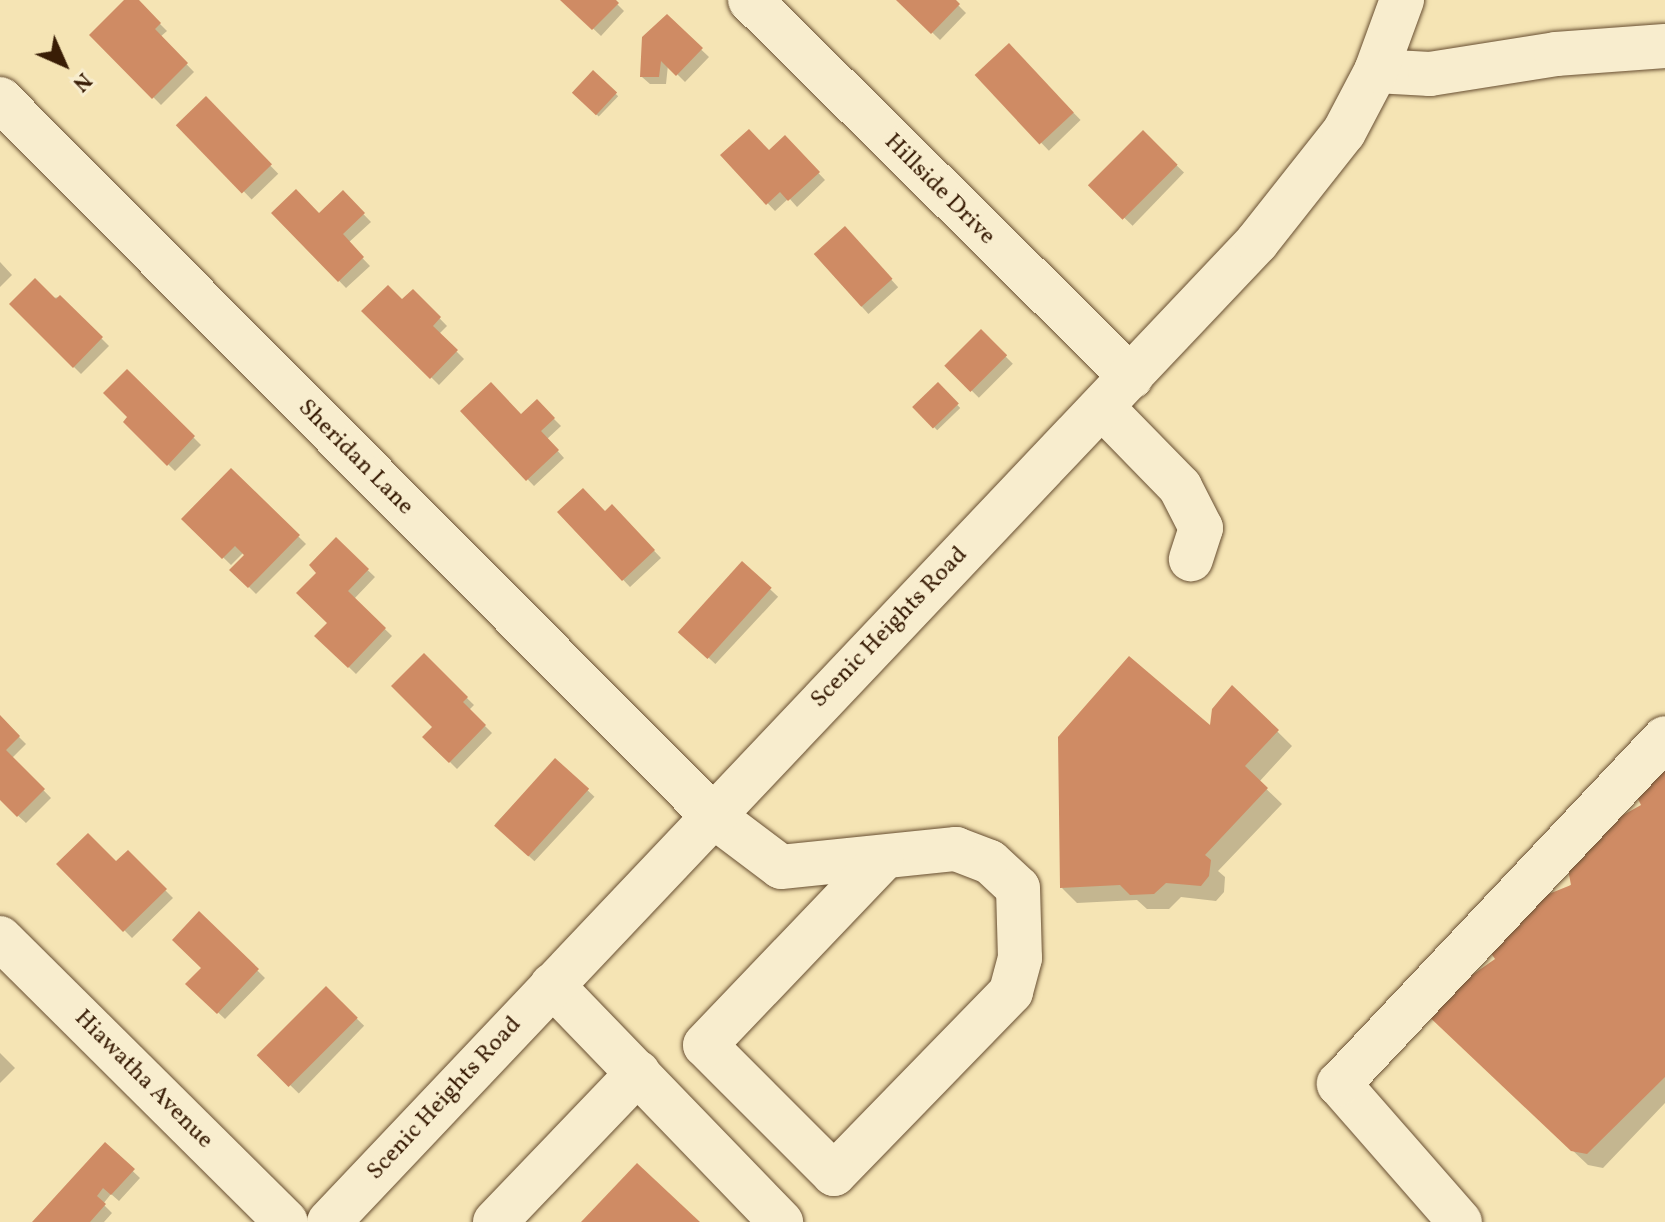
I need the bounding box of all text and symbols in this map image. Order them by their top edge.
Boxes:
north arrow [24,24,104,104]
text: N [65,65,98,98]
street label: Hillside Drive [877,128,1001,252]
street label: Sheridan Lane [291,394,419,522]
street label: Scenic Heights Road [806,541,974,715]
street label: Hiawatha Avenue [68,1005,218,1155]
street label: Scenic Heights Road [362,1011,528,1187]

